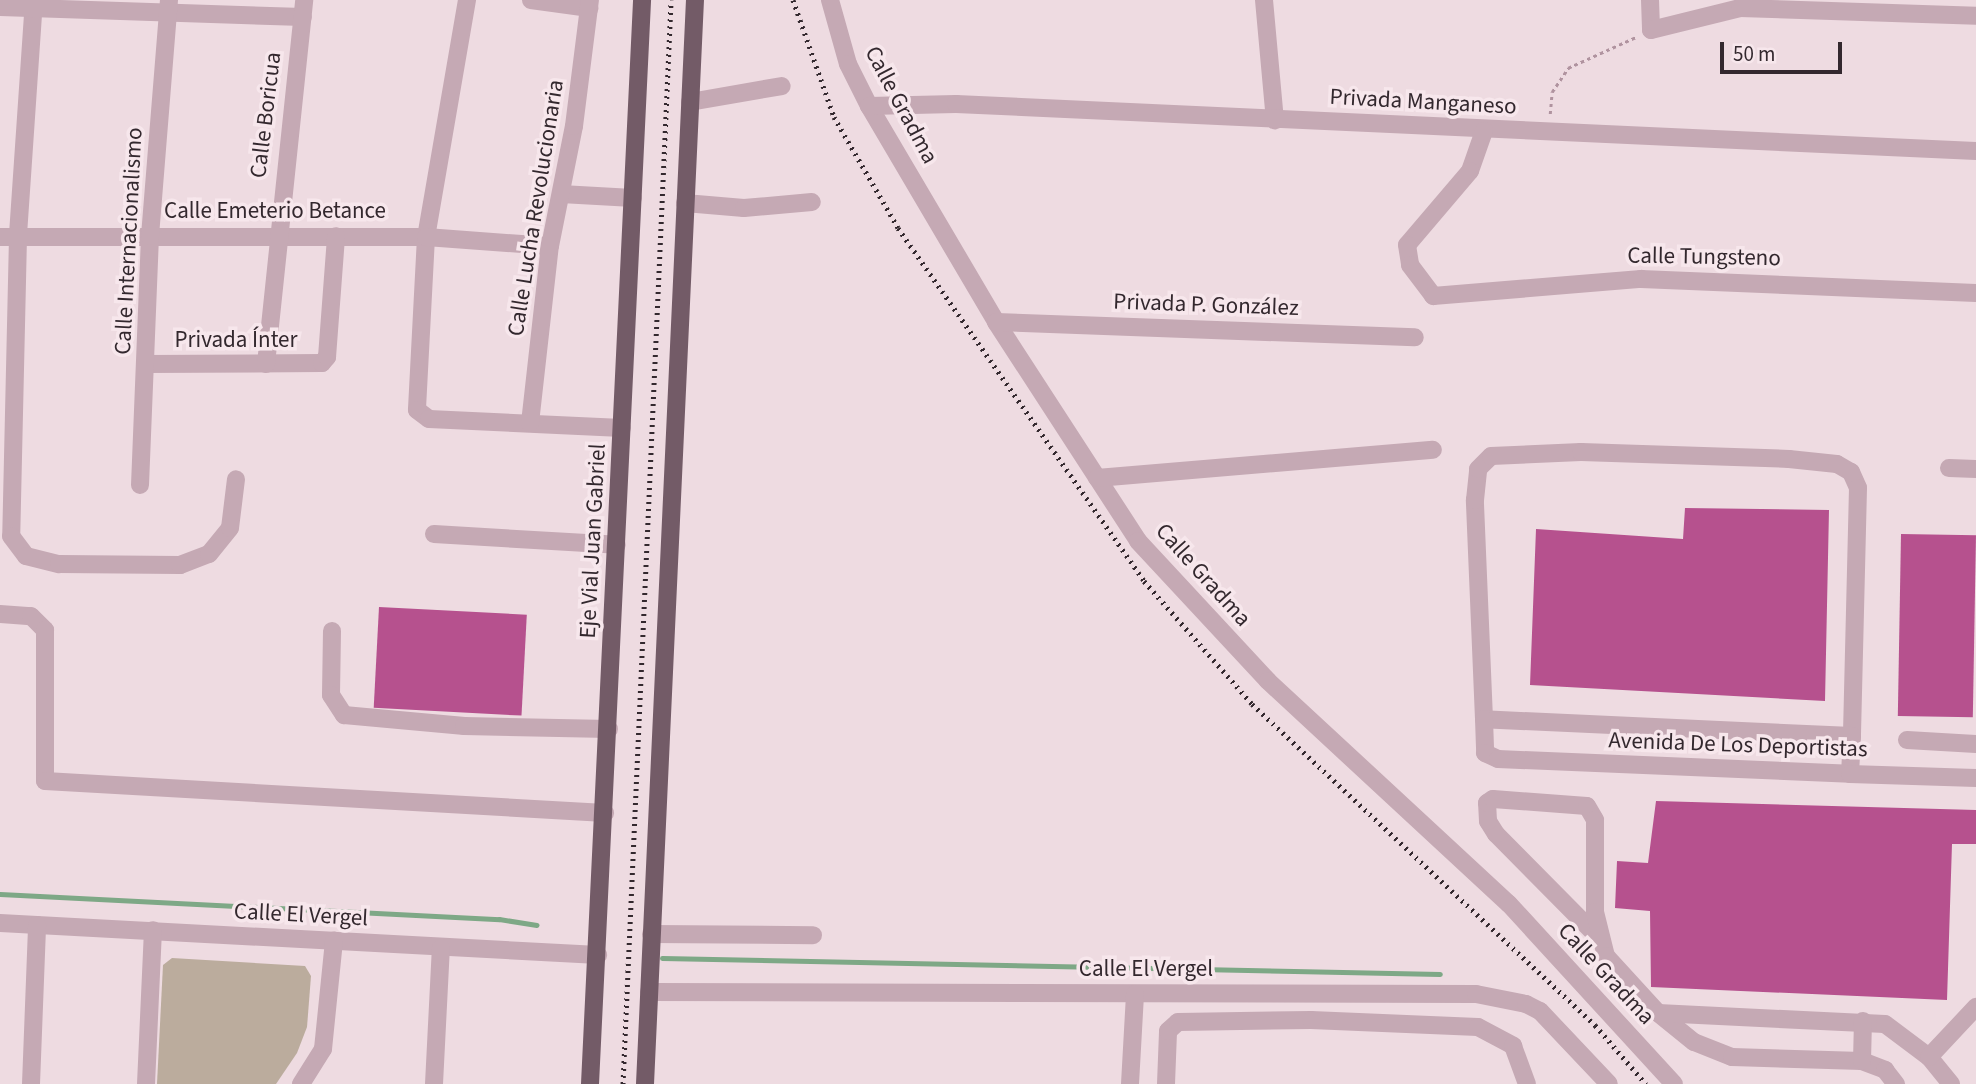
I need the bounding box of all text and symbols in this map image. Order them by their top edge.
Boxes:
scale bar [1724,28,1846,72]
text: 50 m [1733,39,1775,69]
street label: Calle Gradma [859,42,943,168]
street label: Calle Boricua [245,50,287,180]
street label: Calle Lucha Revolucionaria [502,78,570,338]
street label: Privada Manganeso [1329,83,1517,121]
street label: Calle Internacionalismo [109,127,149,355]
street label: Calle Emeterio Betance [164,197,386,225]
street label: Calle Tungsteno [1627,242,1781,272]
street label: Privada P. González [1113,288,1299,322]
street label: Privada Ínter [175,326,297,354]
street label: Eje Vial Juan Gabriel [574,443,612,639]
street label: Calle Gradma [1150,518,1256,632]
street label: Avenida De Los Deportistas [1608,727,1868,763]
street label: Calle El Vergel [233,898,369,932]
street label: Calle Gradma [1552,917,1660,1031]
street label: Calle El Vergel [1079,955,1213,983]

